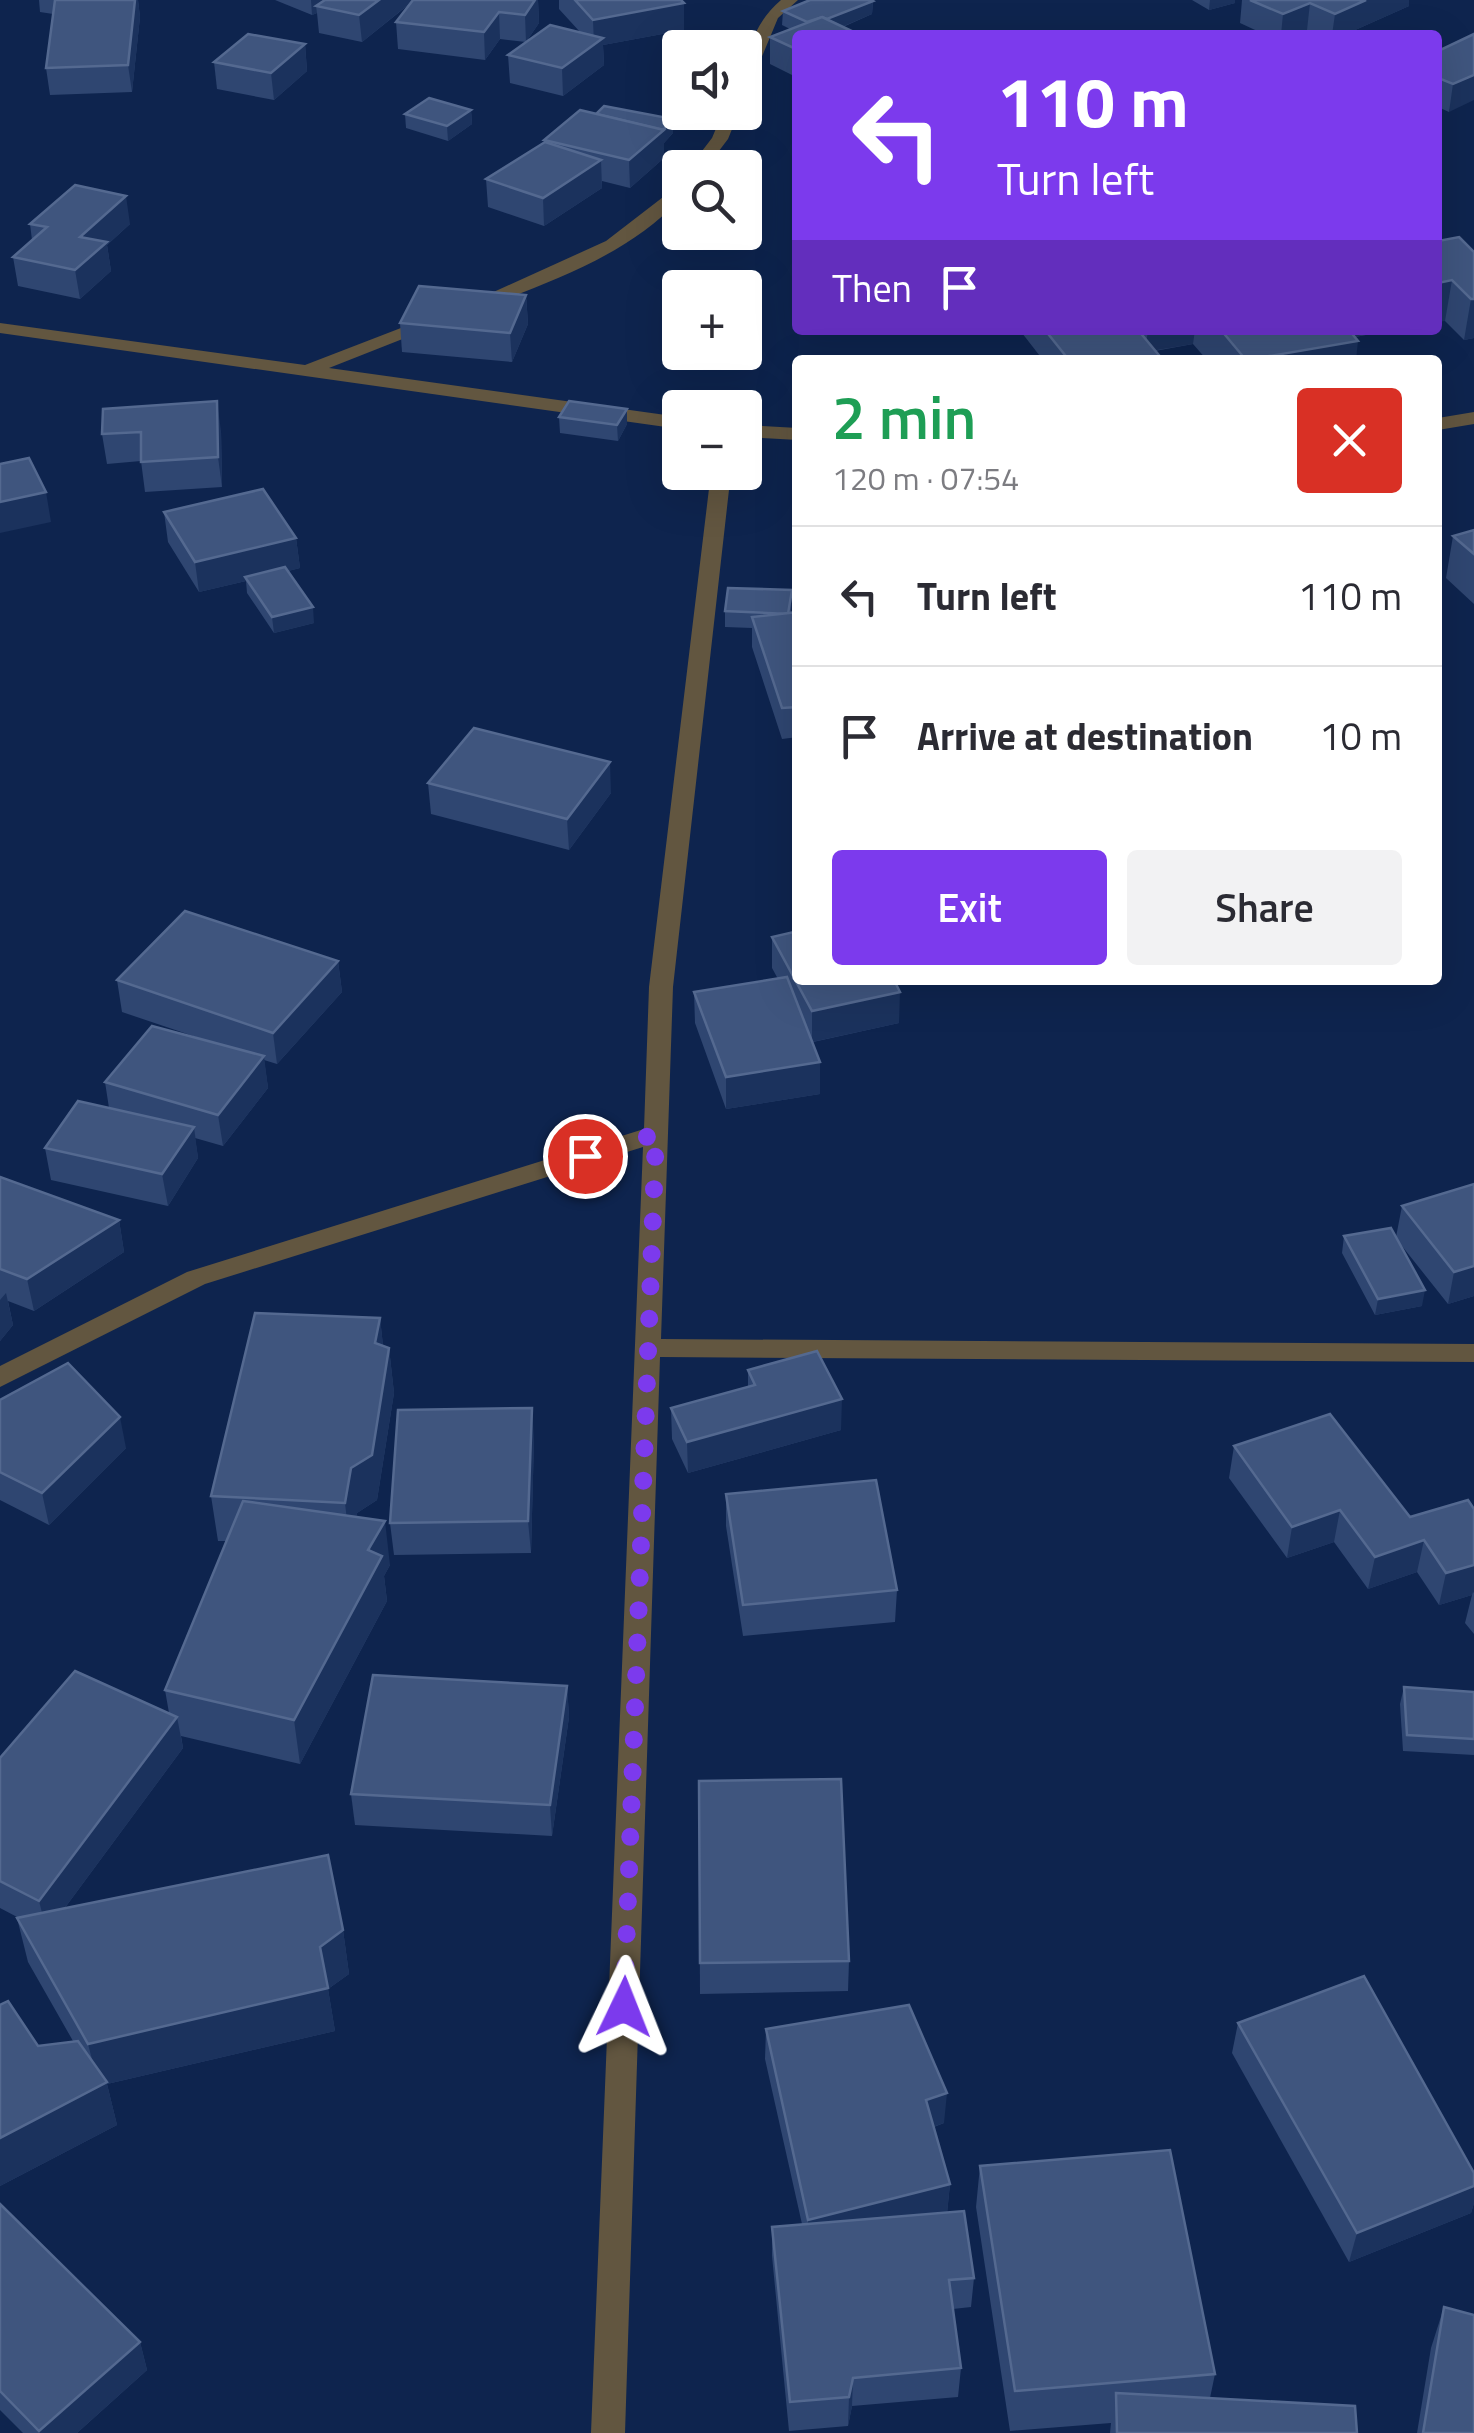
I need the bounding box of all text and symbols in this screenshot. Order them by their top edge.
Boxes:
map controls [662,30,762,490]
button: sound [662,30,762,130]
text: 110 m [997,48,1189,154]
icon: left [832,70,962,200]
text: Turn left [997,144,1154,212]
button: search [662,150,762,250]
text: Then [832,259,912,317]
icon: arrive [932,260,987,315]
button: + [662,270,762,370]
text: 2 min [832,371,976,462]
button: close [1297,388,1402,493]
button: − [662,390,762,490]
text: 120 m · 07:54 [832,454,1019,502]
text: Turn left [917,567,1057,625]
text: 110 m [1298,567,1402,625]
icon: left [832,569,887,624]
text: Arrive at destination [917,707,1253,765]
text: 10 m [1319,707,1402,765]
icon: arrive [832,709,887,764]
button: Exit [832,850,1107,965]
button: Share [1127,850,1402,965]
pin [543,1114,628,1199]
icon: arrive [558,1129,613,1184]
position arrow [572,1955,676,2059]

